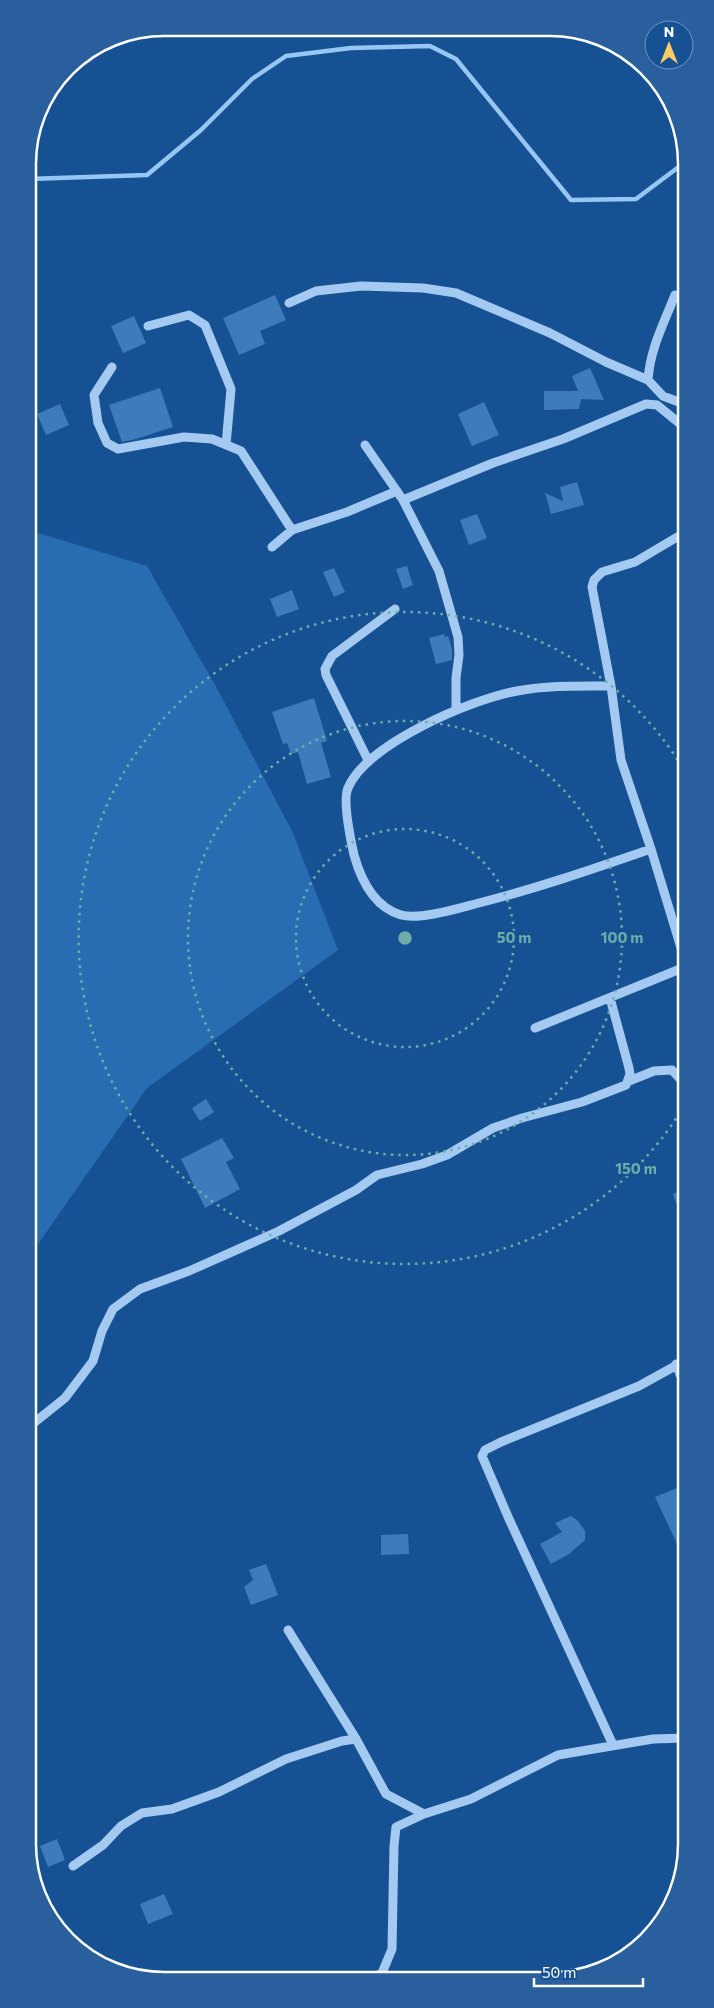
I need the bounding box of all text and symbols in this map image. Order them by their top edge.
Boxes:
north arrow [644,20,694,70]
text: N [664,23,674,40]
text: 50 m [497,928,531,946]
text: 100 m [601,928,643,946]
centre of rings [396,929,414,947]
text: 150 m [615,1159,657,1177]
scale bar [534,1956,643,1988]
text: 50 m [542,1963,576,1981]

